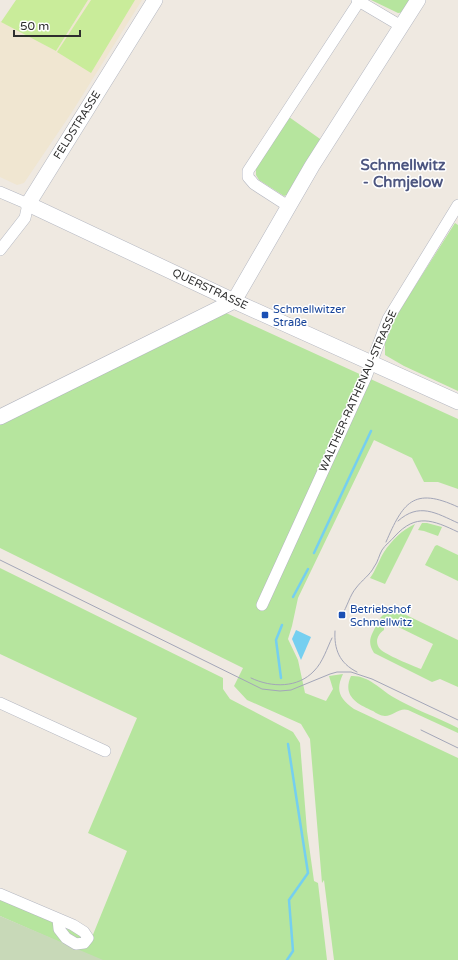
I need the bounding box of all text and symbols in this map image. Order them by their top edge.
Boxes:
scale bar [14,12,80,38]
text: 50 m [20,19,49,33]
street label: FELDSTRASSE [51,88,103,162]
district label: Schmellwitz - Chmjelow [361,156,446,192]
street label: QUERSTRASSE [170,266,250,312]
place label: Schmellwitzer Straße [273,303,346,329]
street label: WALTHER-RATHENAU-STRASSE [316,308,400,474]
marker: Schmellwitzer Straße [260,310,270,320]
place label: Betriebshof Schmellwitz [350,603,413,629]
marker: Betriebshof Schmellwitz [337,610,347,620]

